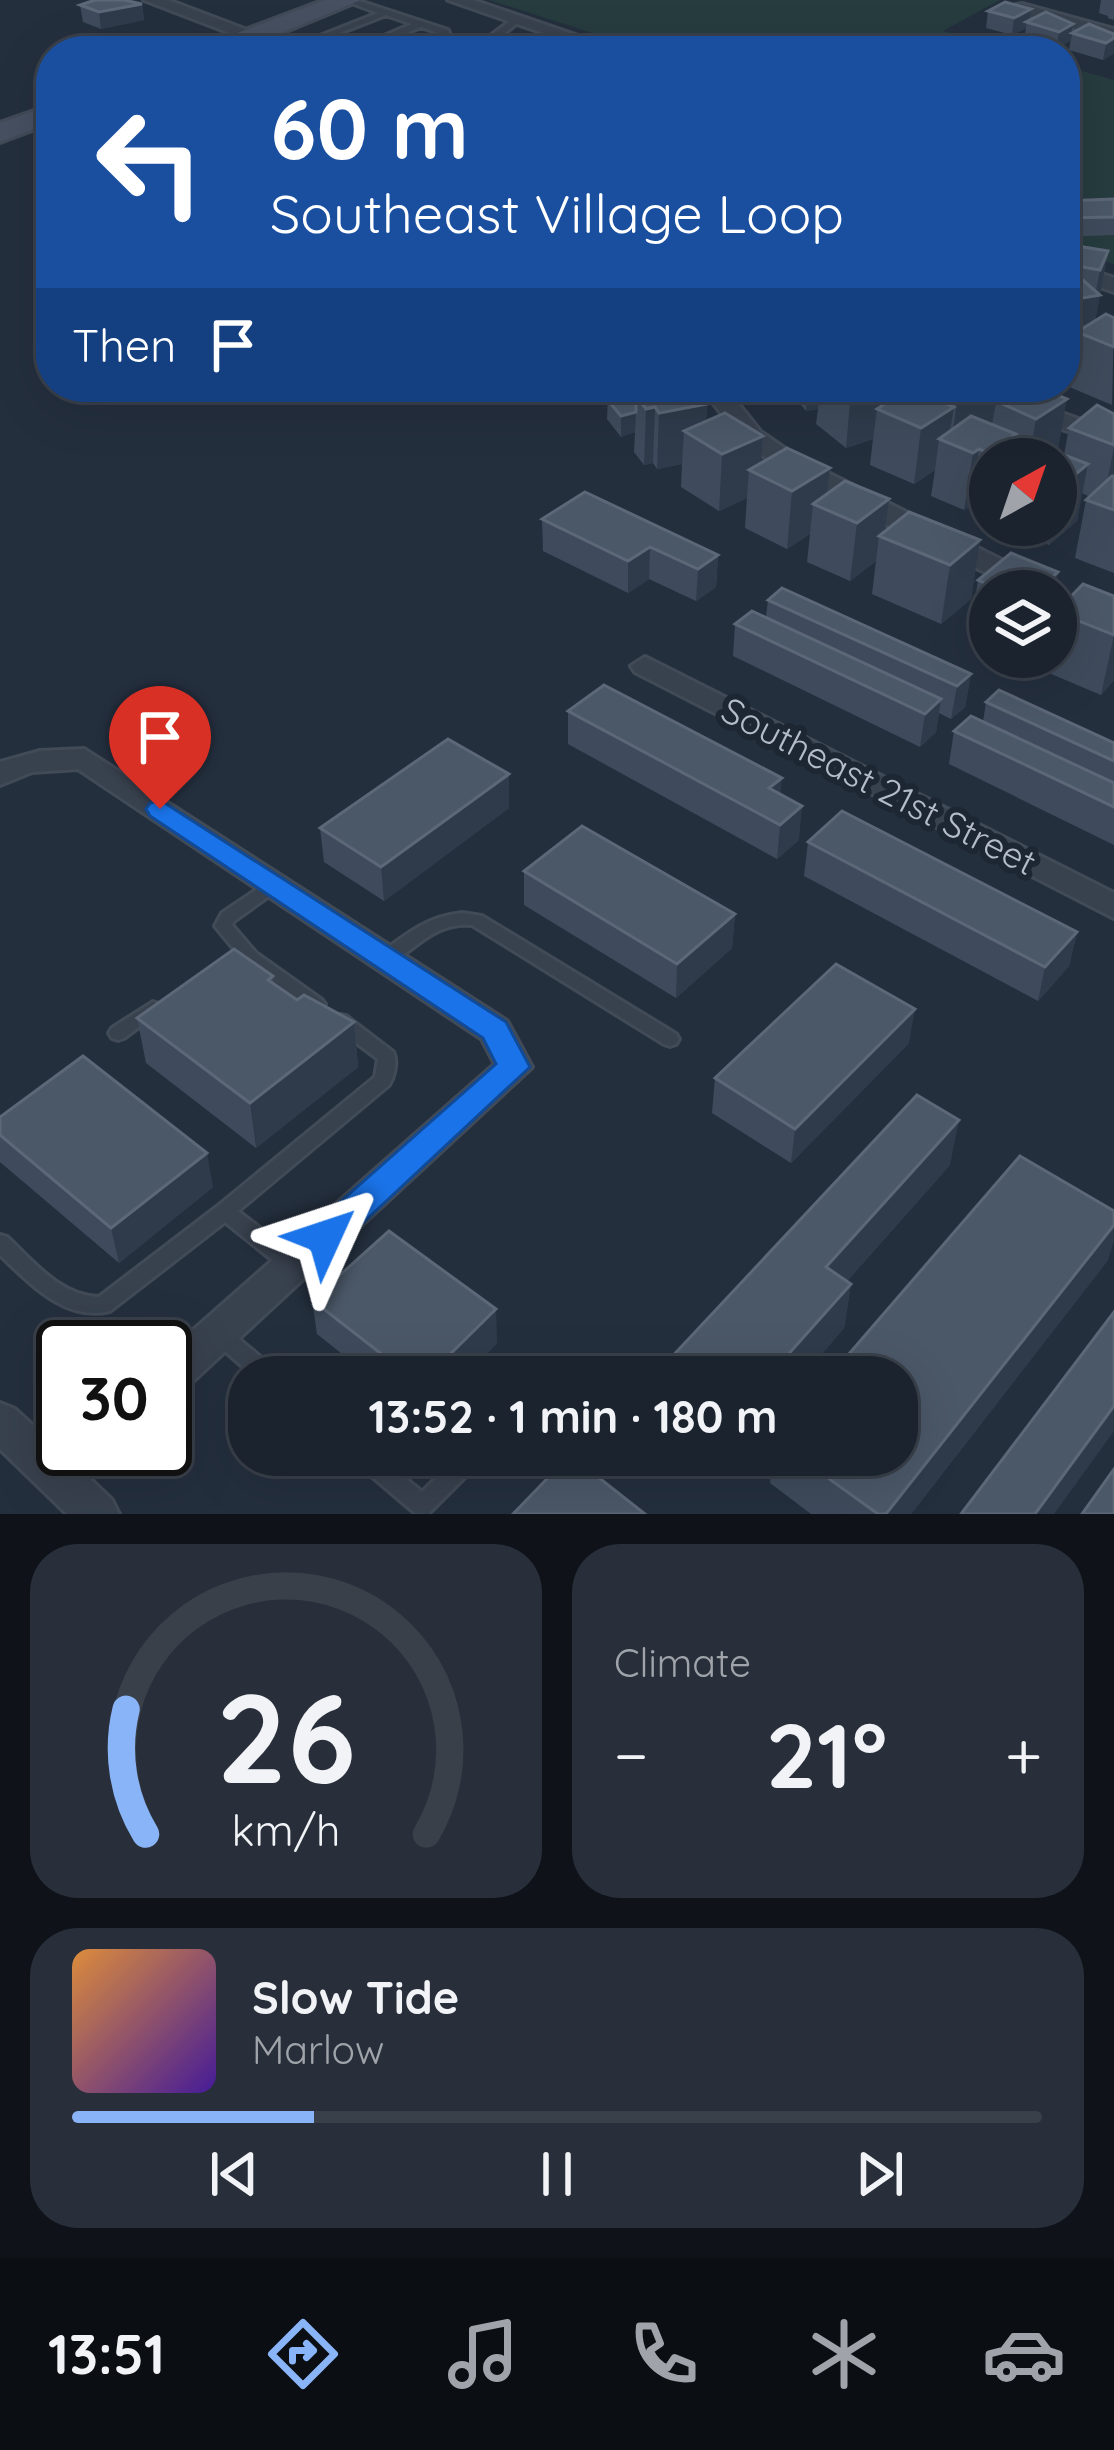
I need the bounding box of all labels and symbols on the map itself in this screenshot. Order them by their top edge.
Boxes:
north arrow [969,438,1077,546]
pin [109,686,211,809]
street label: Southeast 21st Street [714,687,1044,884]
position arrow [262,1174,388,1300]
speed limit sign: 30 [36,1320,192,1476]

